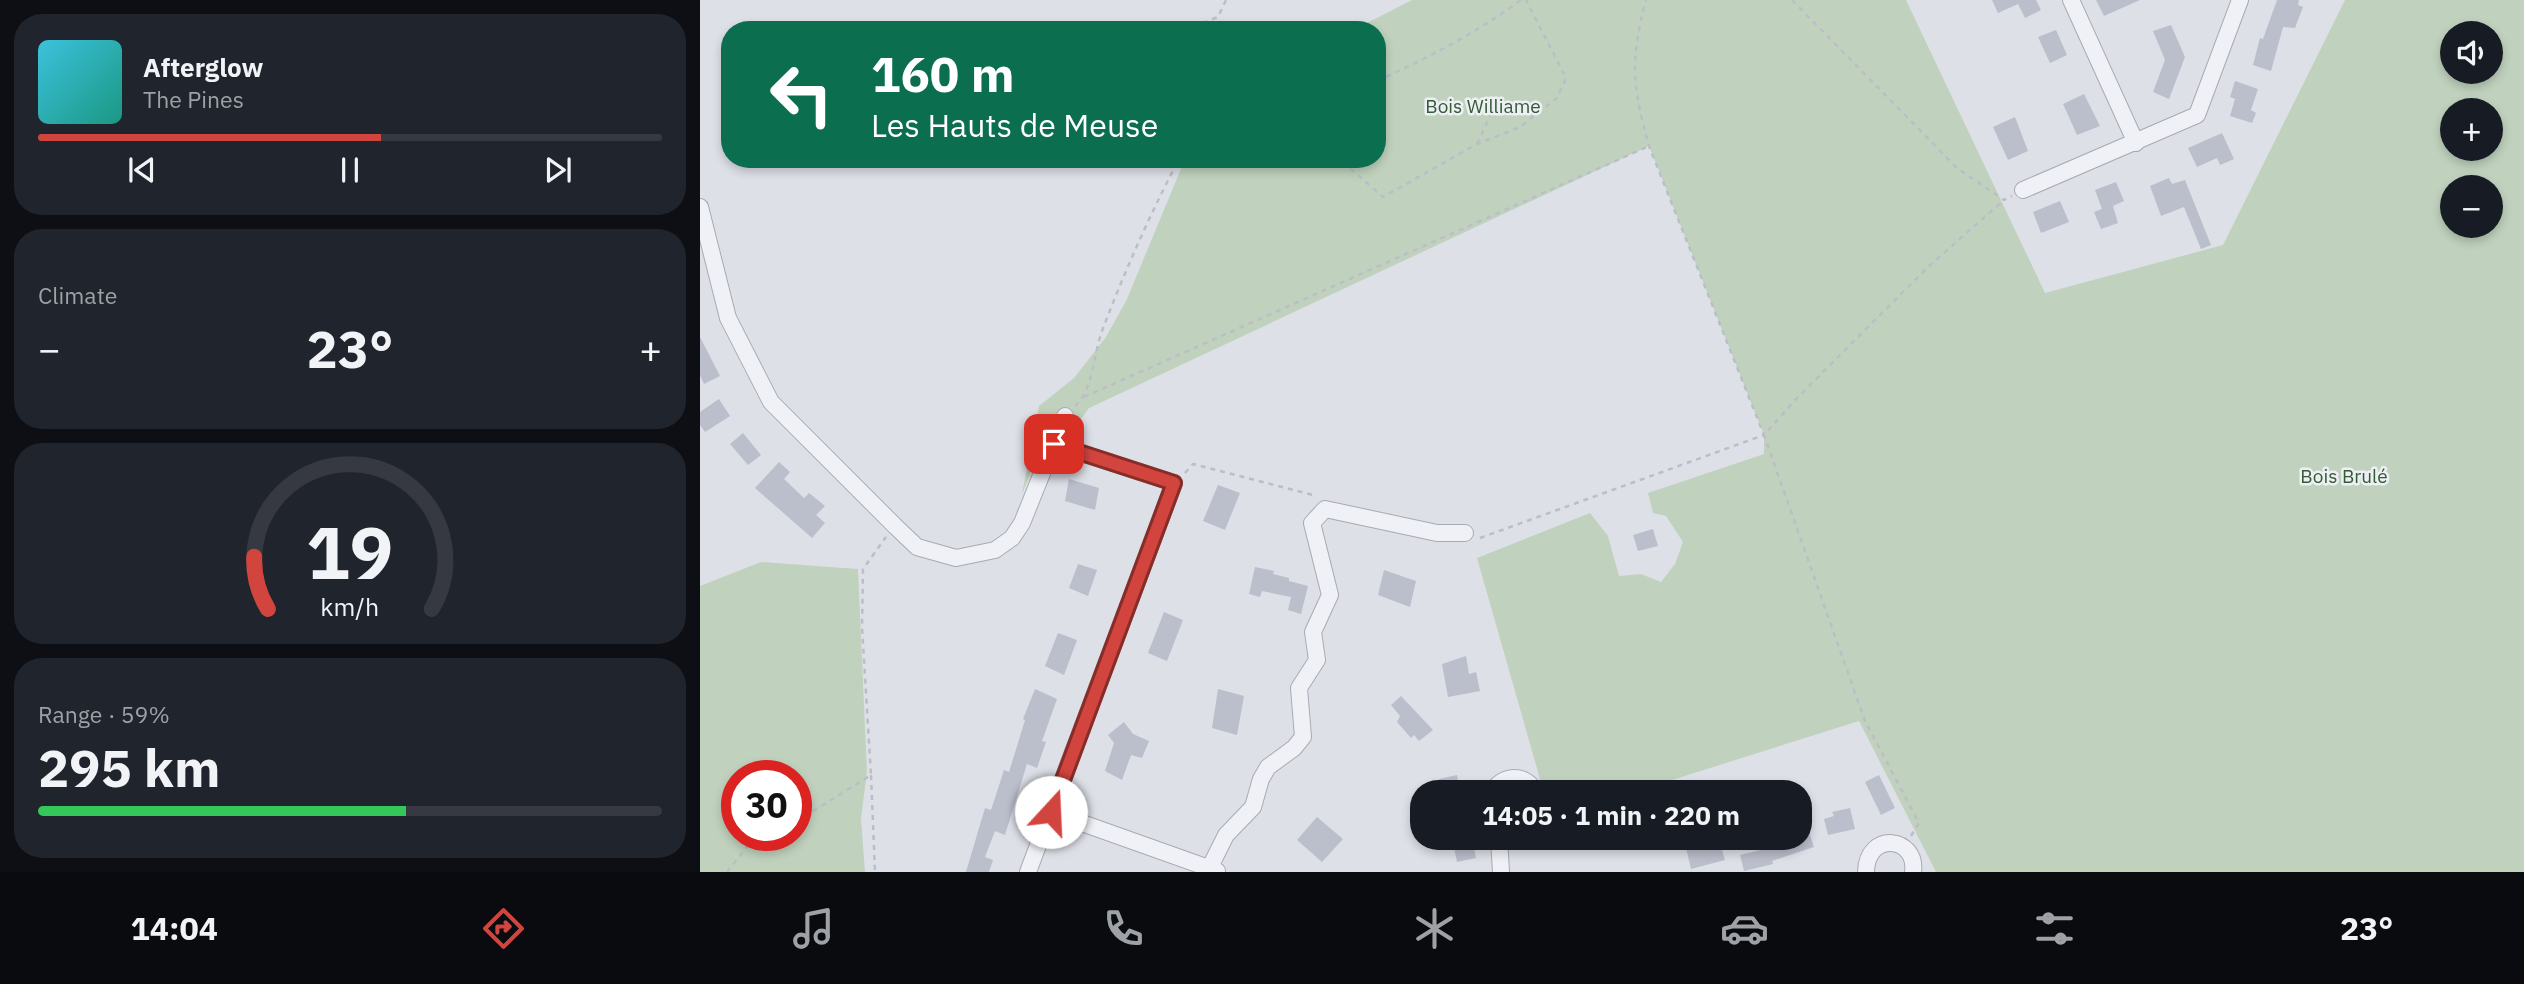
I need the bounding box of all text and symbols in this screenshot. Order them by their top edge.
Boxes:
map controls [2440,21,2503,238]
button: sound [2440,21,2503,84]
text: 160 m [871,42,1015,105]
icon: left [756,49,847,140]
text: Afterglow [143,50,263,84]
text: The Pines [143,84,244,114]
park label: Bois Williame [1425,94,1541,118]
button: + [2440,98,2503,161]
text: Les Hauts de Meuse [871,104,1158,146]
icon: previous [123,151,161,189]
icon: pause [331,151,369,189]
icon: next [539,151,577,189]
button: − [2440,175,2503,238]
text: Climate [38,280,117,310]
text: 23° [307,315,393,382]
text: − [38,324,61,373]
text: + [639,324,662,373]
pin [1024,414,1084,474]
icon: arrive [1035,425,1073,463]
park label: Bois Brulé [2300,464,2388,488]
text: 19 [306,505,394,600]
text: km/h [321,590,379,623]
text: Range · 59% [38,699,170,729]
text: 295 km [38,734,220,801]
speed limit sign: 30 [721,760,812,851]
position arrow [1014,775,1088,849]
text: 14:05 · 1 min · 220 m [1482,798,1740,832]
icon: directions [479,904,528,953]
icon: music [789,904,838,953]
icon: phone [1099,904,1148,953]
icon: climate [1410,904,1459,953]
icon: car [1720,904,1769,953]
icon: filters [2030,904,2079,953]
text: 14:04 [131,907,218,949]
text: 23° [2340,907,2393,949]

